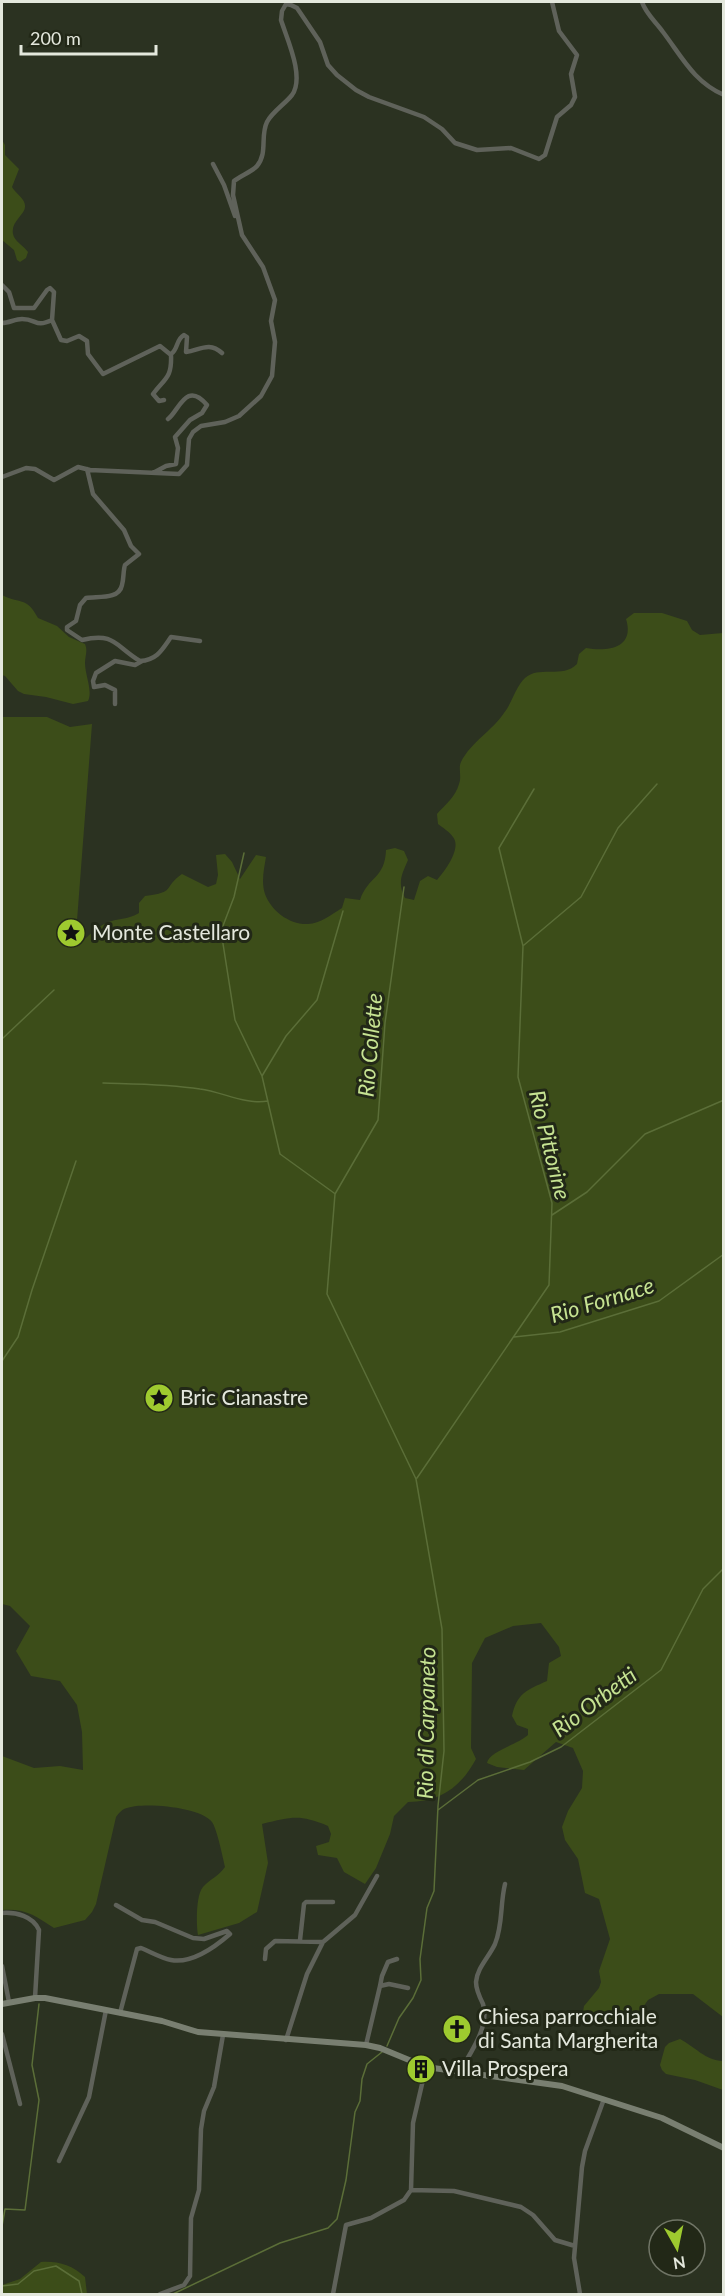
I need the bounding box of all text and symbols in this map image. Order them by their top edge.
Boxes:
scale bar [21,18,156,56]
text: 200 m [30,27,81,49]
place icon: Monte Castellaro [55,917,87,949]
place label: Monte Castellaro [92,919,250,944]
water label: Rio Collette [352,992,387,1098]
water label: Rio Pittorine [524,1087,577,1202]
water label: Rio Fornace [547,1271,657,1328]
place icon: Bric Cianastre [143,1382,175,1414]
place label: Bric Cianastre [180,1384,308,1409]
water label: Rio di Carpaneto [411,1647,440,1799]
water label: Rio Orbetti [546,1661,641,1742]
place label: Chiesa parrocchiale di Santa Margherita [478,2003,658,2052]
church icon: Chiesa parrocchiale di Santa Margherita [441,2013,473,2045]
building icon: Villa Prospera [405,2053,437,2085]
place label: Villa Prospera [442,2055,568,2080]
north arrow [647,2218,707,2278]
text: N [672,2253,687,2274]

